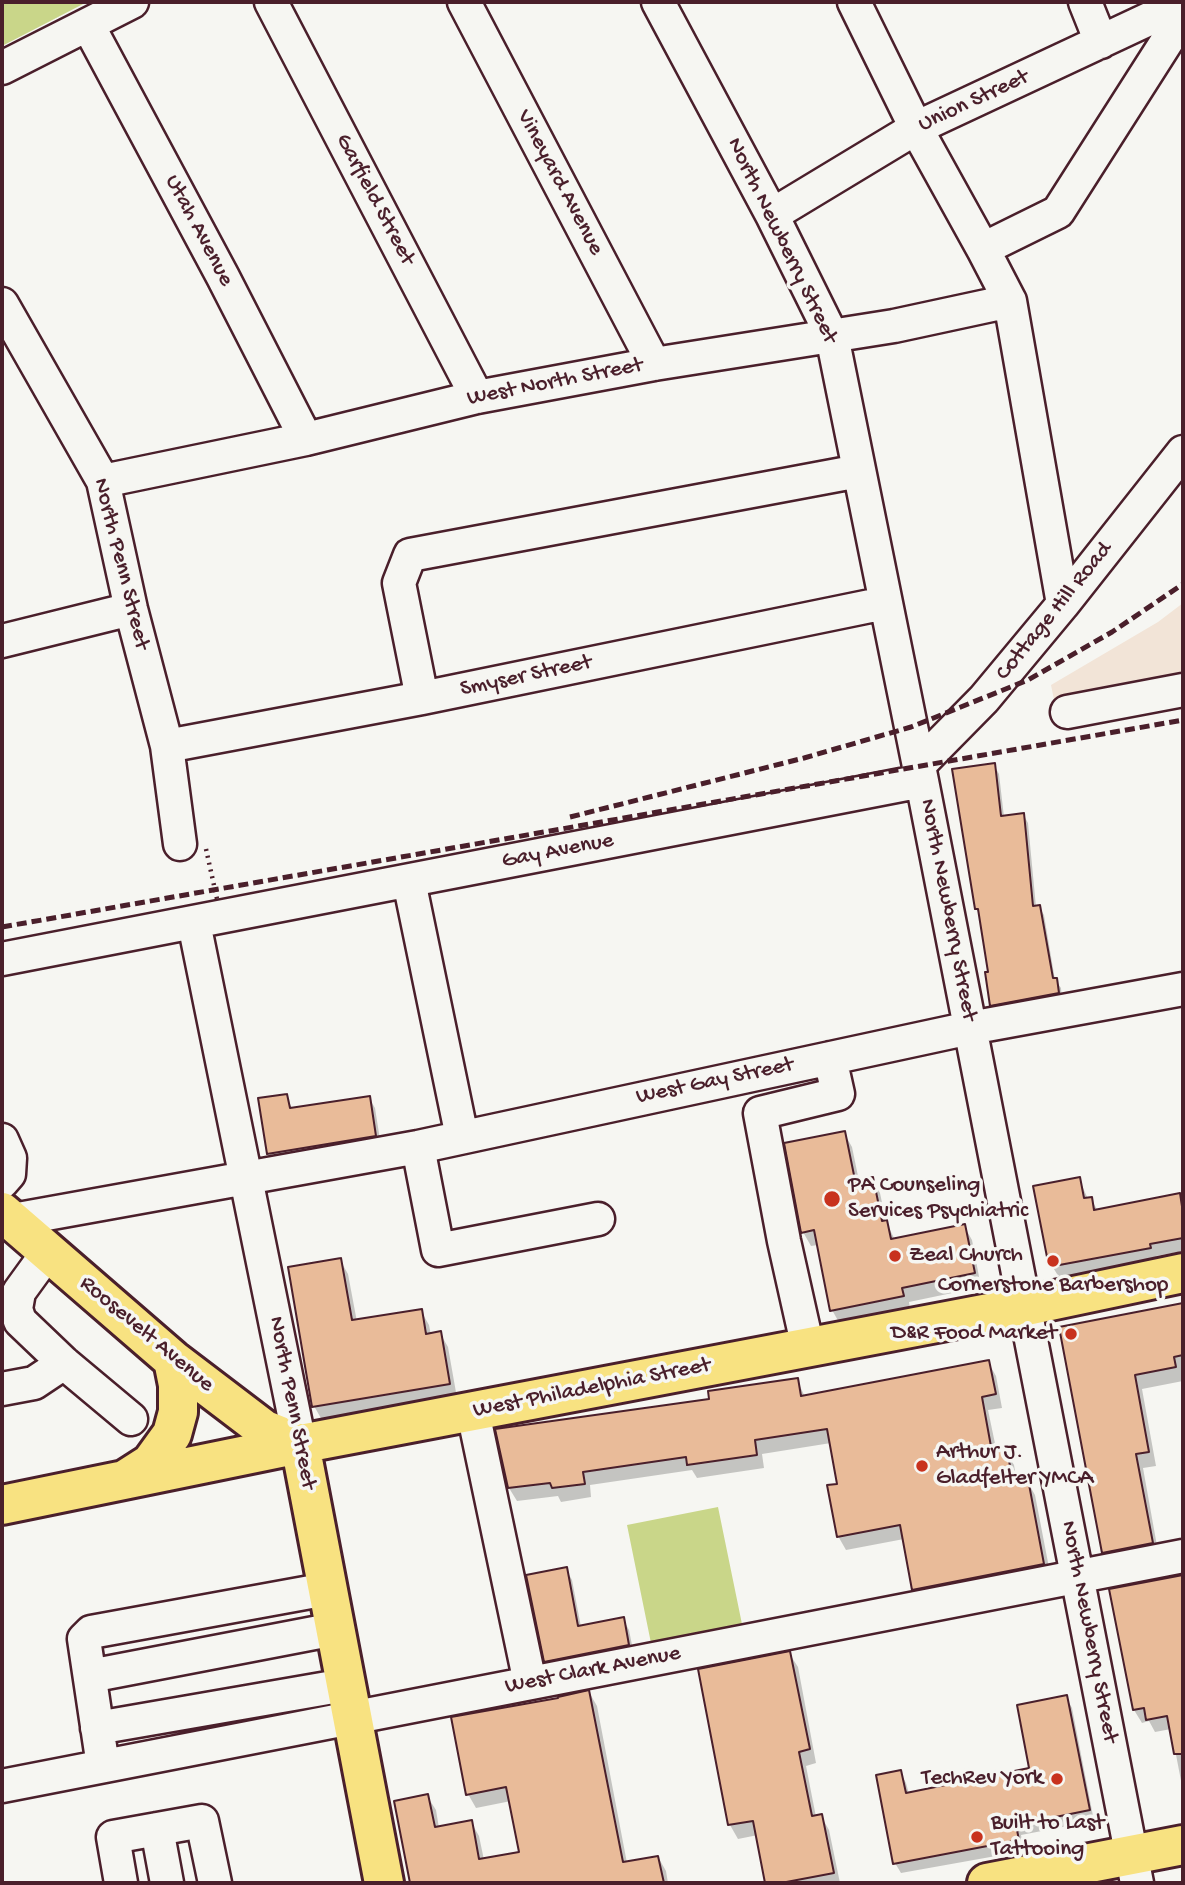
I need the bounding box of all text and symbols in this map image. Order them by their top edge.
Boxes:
street label: Union Street [914,64,1034,140]
street label: Vineyard Avenue [509,105,609,261]
street label: Garfield Street [328,130,420,270]
street label: North Newberry Street [719,134,843,348]
street label: Utah Avenue [157,170,239,292]
street label: West North Street [465,352,645,414]
street label: North Penn Street [85,476,155,652]
street label: Cottage Hill Road [991,537,1119,687]
street label: Smyser Street [458,650,594,704]
street label: North Newberry Street [912,797,982,1023]
street label: Gay Avenue [500,828,616,876]
street label: West Gay Street [634,1052,796,1112]
place label: PA Counseling Services Psychiatric [848,1172,1028,1226]
marker: PA Counseling Services Psychiatric [822,1189,842,1209]
place label: Zeal Church [909,1242,1023,1270]
marker: Zeal Church [887,1248,903,1264]
marker: Cornerstone Barbershop [1045,1253,1061,1269]
street label: Roosevelt Avenue [73,1271,219,1399]
place label: Cornerstone Barbershop [938,1272,1168,1300]
street label: North Penn Street [261,1314,321,1492]
place label: D&R Food Market [891,1320,1057,1348]
marker: D&R Food Market [1063,1326,1079,1342]
street label: West Philadelphia Street [471,1352,713,1426]
place label: Arthur J. Gladfelter YMCA [936,1439,1093,1493]
marker: Arthur J. Gladfelter YMCA [914,1458,930,1474]
street label: North Newberry Street [1053,1519,1123,1745]
street label: West Clark Avenue [503,1640,683,1702]
place label: TechRev York [922,1765,1043,1793]
marker: TechRev York [1049,1771,1065,1787]
place label: Built to Last Tattooing [991,1810,1104,1864]
marker: Built to Last Tattooing [969,1829,985,1845]

